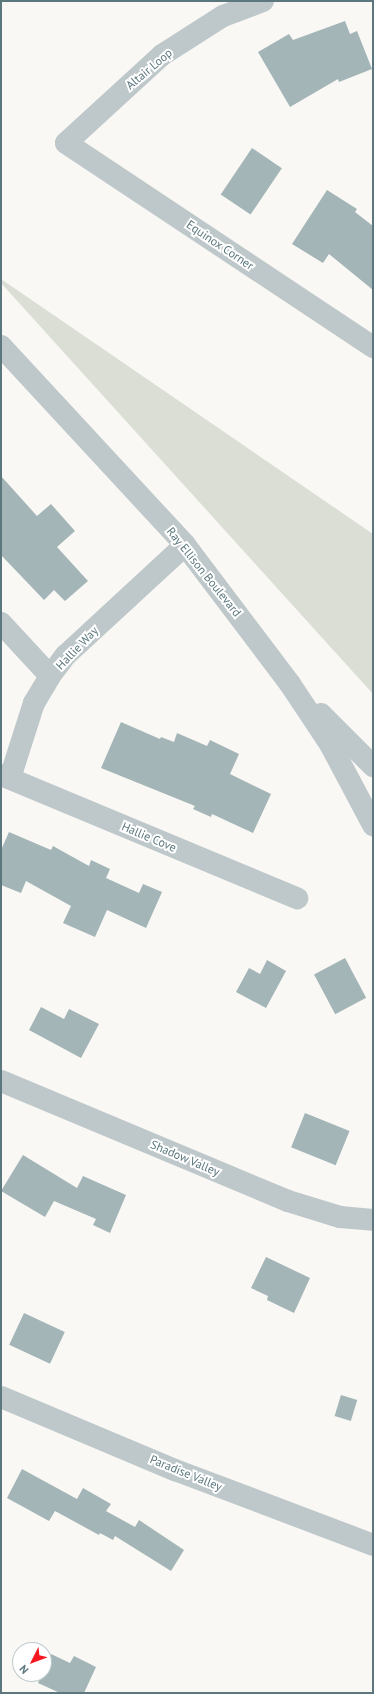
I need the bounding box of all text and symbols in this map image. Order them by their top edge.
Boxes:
street label: Altair Loop [123,46,175,92]
street label: Equinox Corner [184,217,256,273]
street label: Ray Ellison Boulevard [163,524,245,620]
street label: Hallie Way [53,623,101,673]
street label: Hallie Cove [119,819,179,855]
street label: Shadow Valley [148,1137,222,1179]
street label: Paradise Valley [148,1452,224,1494]
north arrow [12,1642,52,1682]
text: N [16,1662,31,1677]

